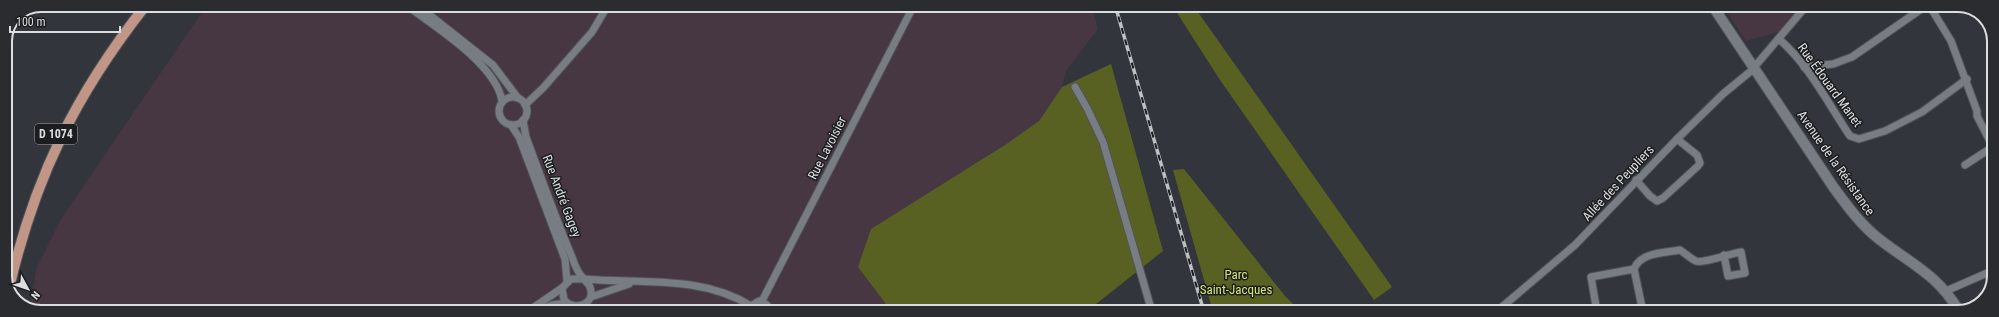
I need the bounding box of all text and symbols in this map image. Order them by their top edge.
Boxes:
scale bar [10,8,120,34]
text: 100 m [16,15,46,29]
street label: Rue Édouard Manet [1795,40,1865,130]
street label: Avenue de la Résistance [1794,108,1878,218]
street label: Rue Lavoisier [805,114,849,182]
road number: D 1074 [35,124,77,144]
street label: Allée des Peupliers [1579,142,1657,224]
street label: Rue André Gagey [539,153,585,240]
park label: Parc Saint-Jacques [1200,267,1272,297]
north arrow [8,269,48,309]
text: N [28,288,42,302]

